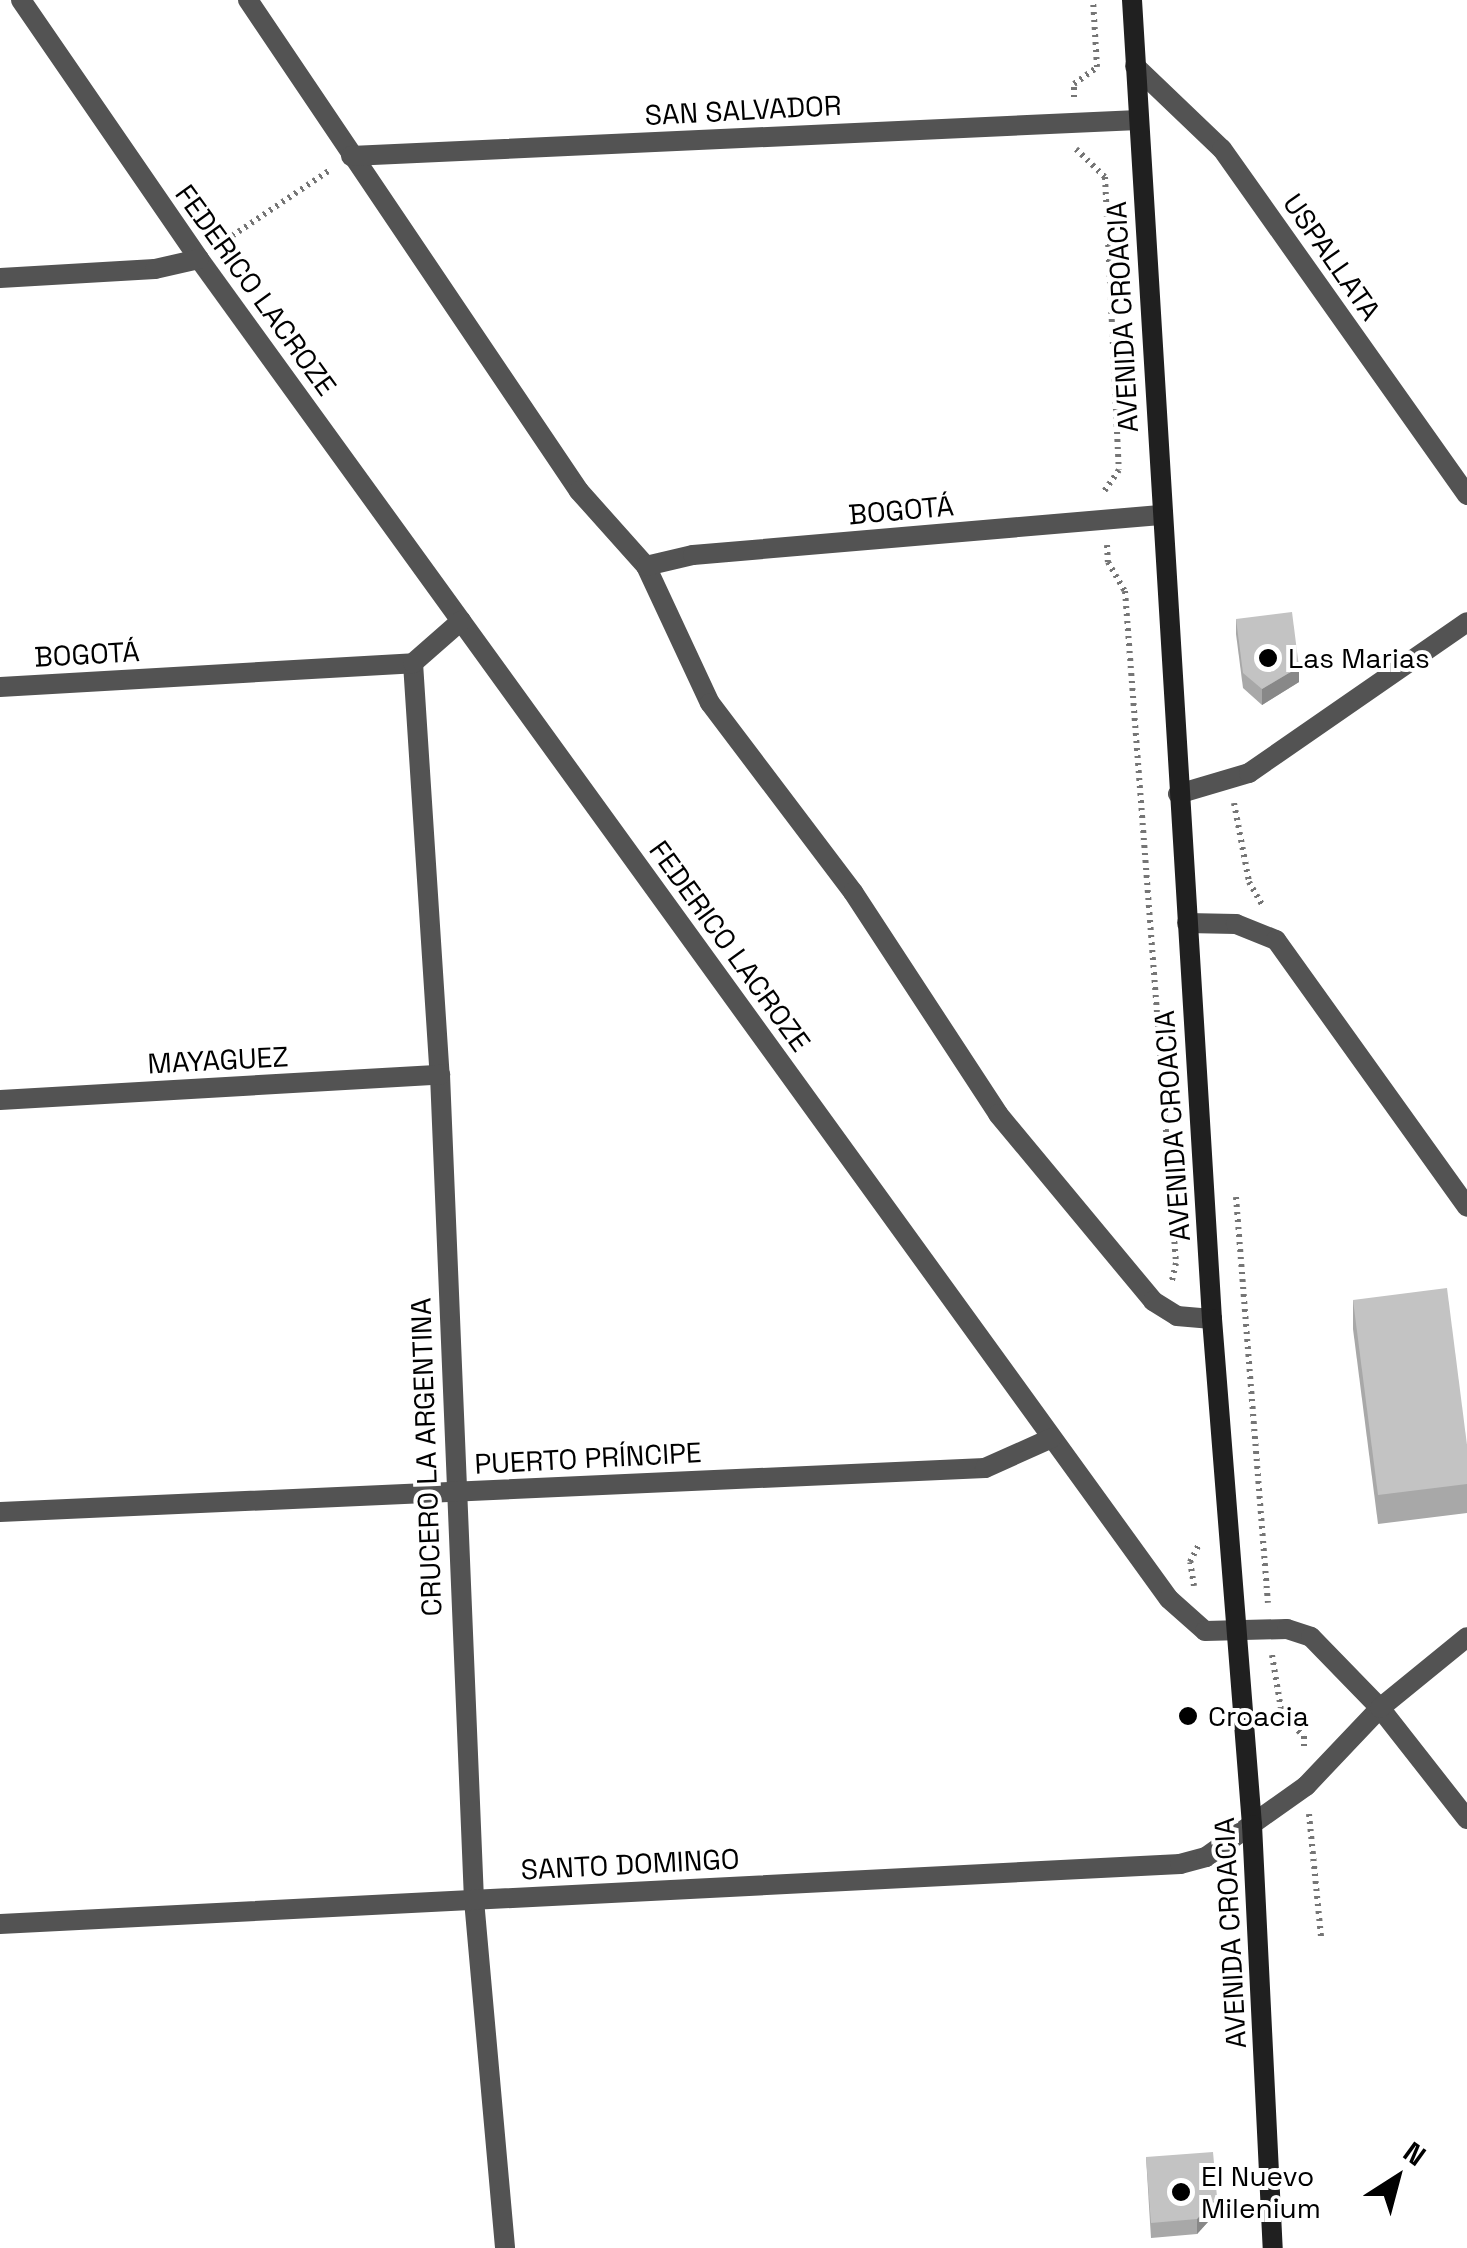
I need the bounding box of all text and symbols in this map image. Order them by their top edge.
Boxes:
street label: SAN SALVADOR [644,88,842,132]
street label: FEDERICO LACROZE [168,178,344,402]
street label: USPALLATA [1276,187,1388,327]
street label: AVENIDA CROACIA [1099,200,1145,434]
street label: BOGOTÁ [847,489,955,531]
street label: BOGOTÁ [33,634,141,674]
place label: Las Marias [1288,641,1430,675]
marker: Las Marias [1257,647,1279,669]
street label: FEDERICO LACROZE [642,834,818,1058]
street label: AVENIDA CROACIA [1147,1009,1197,1243]
street label: MAYAGUEZ [147,1040,289,1080]
street label: CRUCERO LA ARGENTINA [404,1297,448,1617]
street label: PUERTO PRÍNCIPE [474,1435,702,1481]
place label: Croacia [1208,1699,1309,1733]
marker: Croacia [1177,1705,1199,1727]
street label: AVENIDA CROACIA [1207,1816,1253,2050]
street label: SANTO DOMINGO [520,1841,740,1887]
north arrow [1347,2128,1447,2228]
text: N [1396,2134,1433,2174]
place label: El Nuevo Milenium [1201,2159,1321,2225]
marker: El Nuevo Milenium [1170,2181,1192,2203]

